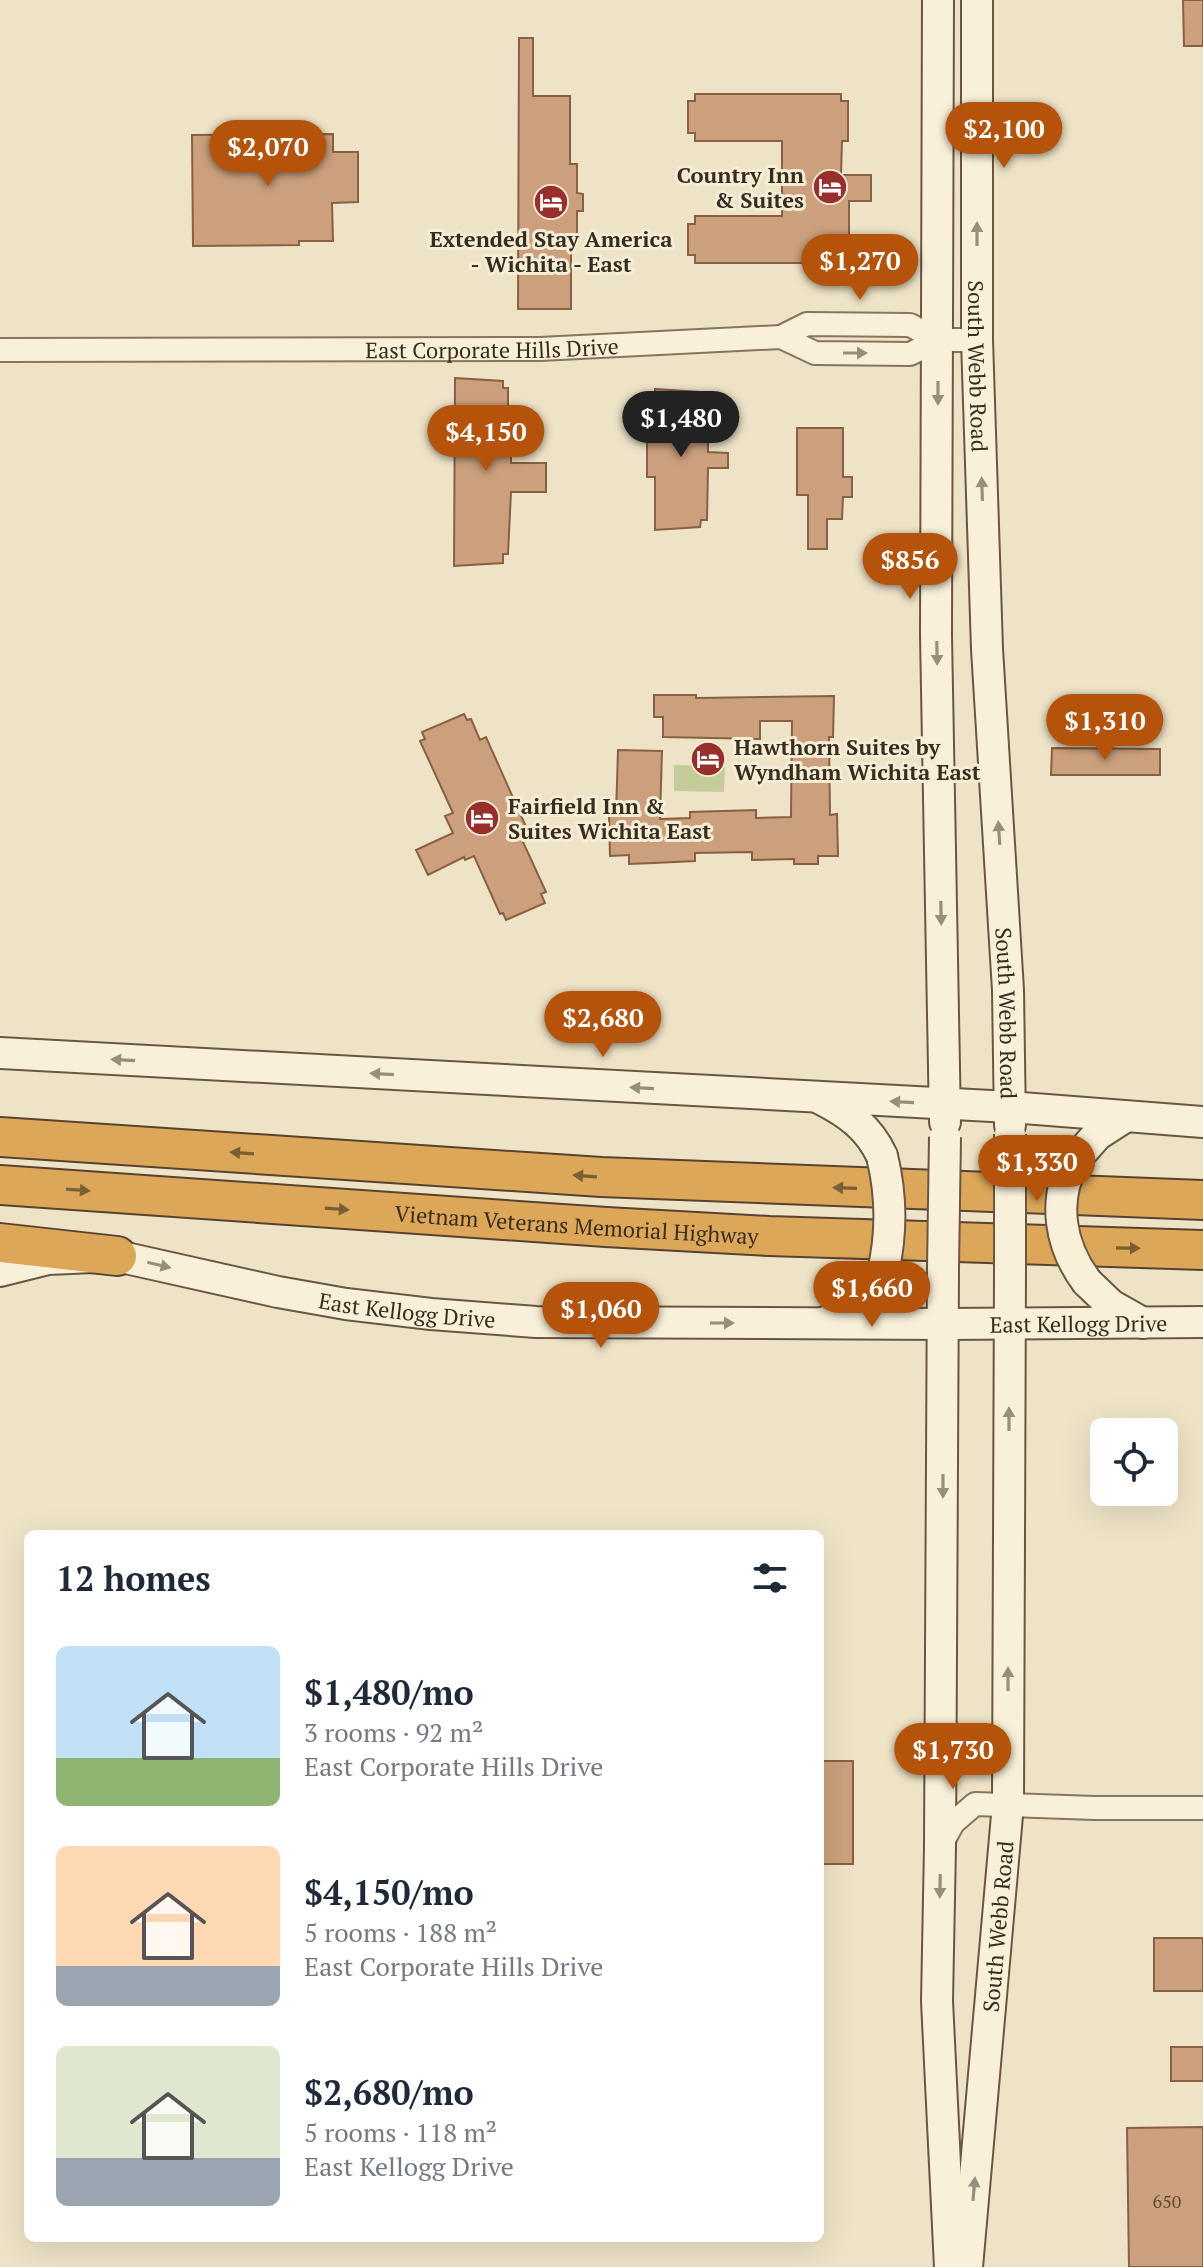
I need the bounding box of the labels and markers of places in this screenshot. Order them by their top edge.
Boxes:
pin: $2,100 [939,102,1069,170]
pin: $2,070 [203,120,333,188]
place label: Country Inn & Suites [677,160,804,214]
hotel icon: Country Inn & Suites [811,168,849,206]
hotel icon: Extended Stay America - Wichita - East [532,183,570,221]
place label: Extended Stay America - Wichita - East [430,224,672,278]
pin: $1,270 [795,234,925,302]
pin: $1,480 [616,391,746,459]
pin: $4,150 [421,405,551,473]
pin: $856 [863,533,957,601]
pin: $1,310 [1040,694,1170,762]
place label: Hawthorn Suites by Wyndham Wichita East [734,732,981,786]
hotel icon: Hawthorn Suites by Wyndham Wichita East [689,740,727,778]
place label: Fairfield Inn & Suites Wichita East [508,791,711,845]
hotel icon: Fairfield Inn & Suites Wichita East [463,799,501,837]
pin: $2,680 [538,991,668,1059]
pin: $1,330 [972,1135,1102,1203]
pin: $1,660 [807,1261,937,1329]
pin: $1,060 [536,1282,666,1350]
pin: $1,730 [888,1723,1018,1791]

